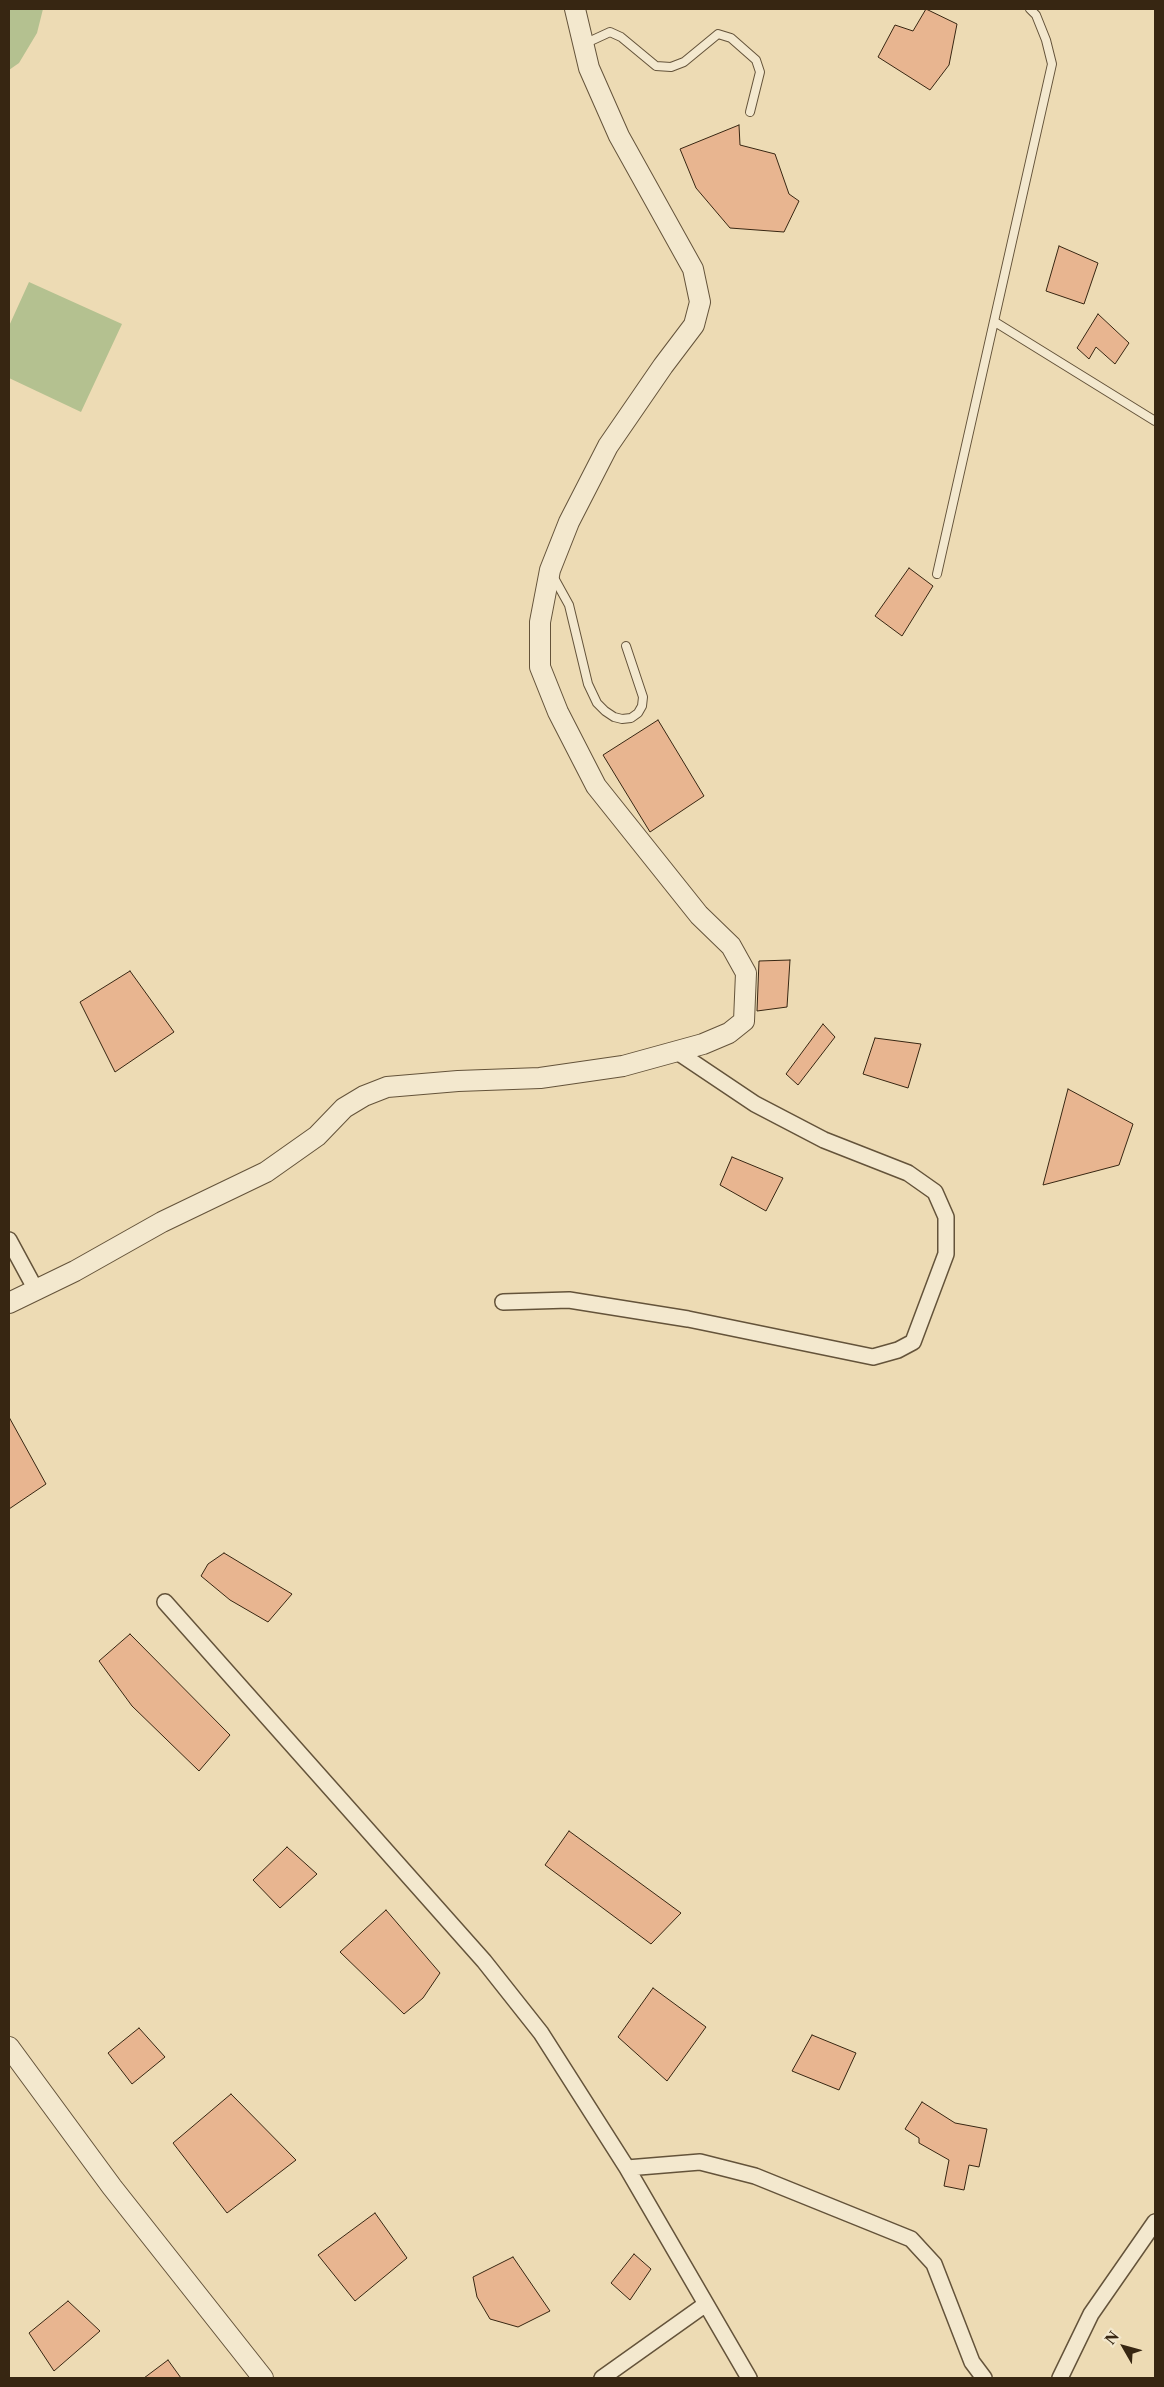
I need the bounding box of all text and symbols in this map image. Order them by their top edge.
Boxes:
north arrow [1099,2322,1149,2372]
text: N [1101,2327,1123,2348]

